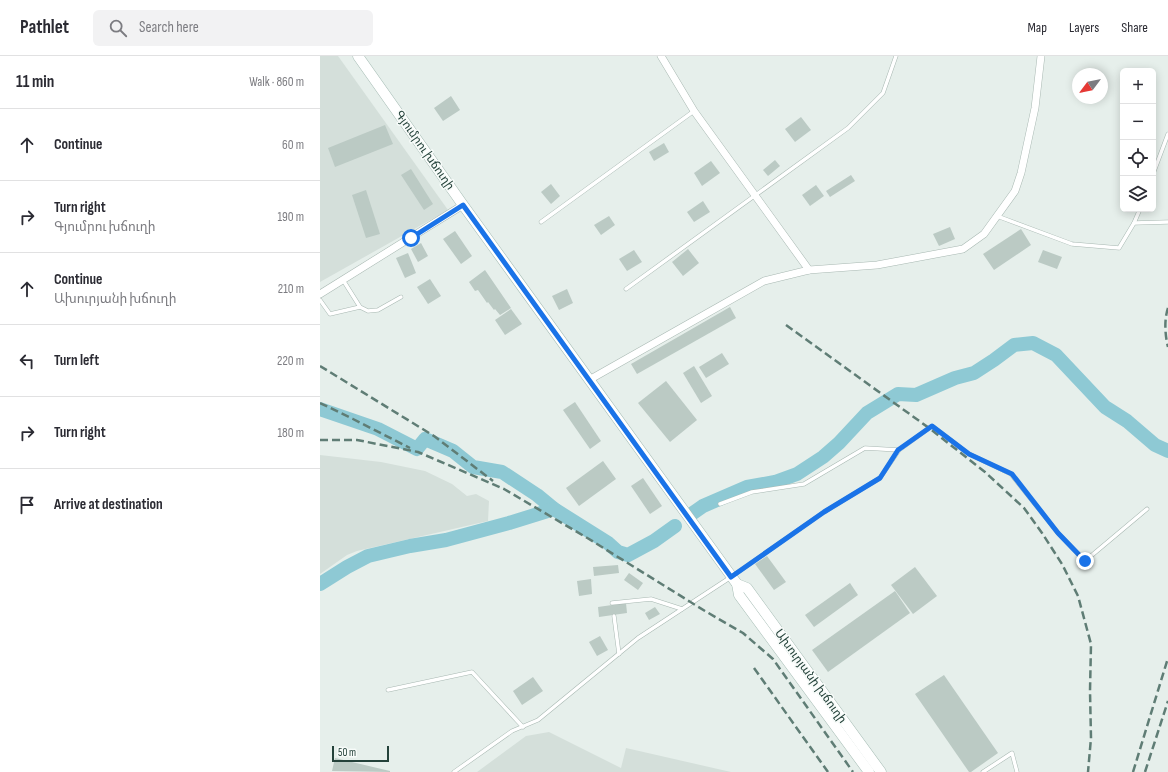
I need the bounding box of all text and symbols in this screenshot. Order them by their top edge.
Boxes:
search box [93,10,373,46]
text: Pathlet [20,16,69,39]
icon: search [107,17,129,39]
text: Search here [139,18,199,37]
text: Map [1027,19,1047,36]
text: Layers [1069,19,1099,36]
text: Share [1121,19,1148,36]
north arrow [1072,68,1108,104]
map controls [1120,68,1156,212]
button: + [1120,68,1156,104]
text: 11 min [16,72,54,92]
text: Walk · 860 m [249,74,304,90]
button: − [1120,104,1156,140]
street label: Գյումրու խճուղի [392,108,458,193]
icon: ahead [16,134,38,156]
text: Continue [54,135,103,154]
text: 60 m [282,137,304,153]
button: locate [1120,140,1156,176]
button: layers [1120,176,1156,212]
text: Turn right [54,198,106,217]
icon: right [16,206,38,228]
text: 190 m [277,209,304,225]
text: Գյումրու խճուղի [54,219,156,235]
route start [402,229,420,247]
text: Continue [54,270,103,289]
icon: ahead [16,278,38,300]
text: 210 m [278,281,304,297]
text: Ախուրյանի խճուղի [54,291,176,307]
icon: left [16,350,38,372]
text: Turn left [54,351,99,370]
text: 220 m [277,353,304,369]
icon: right [16,422,38,444]
text: Turn right [54,423,106,442]
text: 180 m [278,425,304,441]
icon: arrive [16,494,38,516]
text: Arrive at destination [54,495,163,514]
route end [1076,552,1094,570]
street label: Ախուրյանի խճուղի [771,626,850,726]
scale bar [332,744,389,763]
text: 50 m [338,746,356,759]

